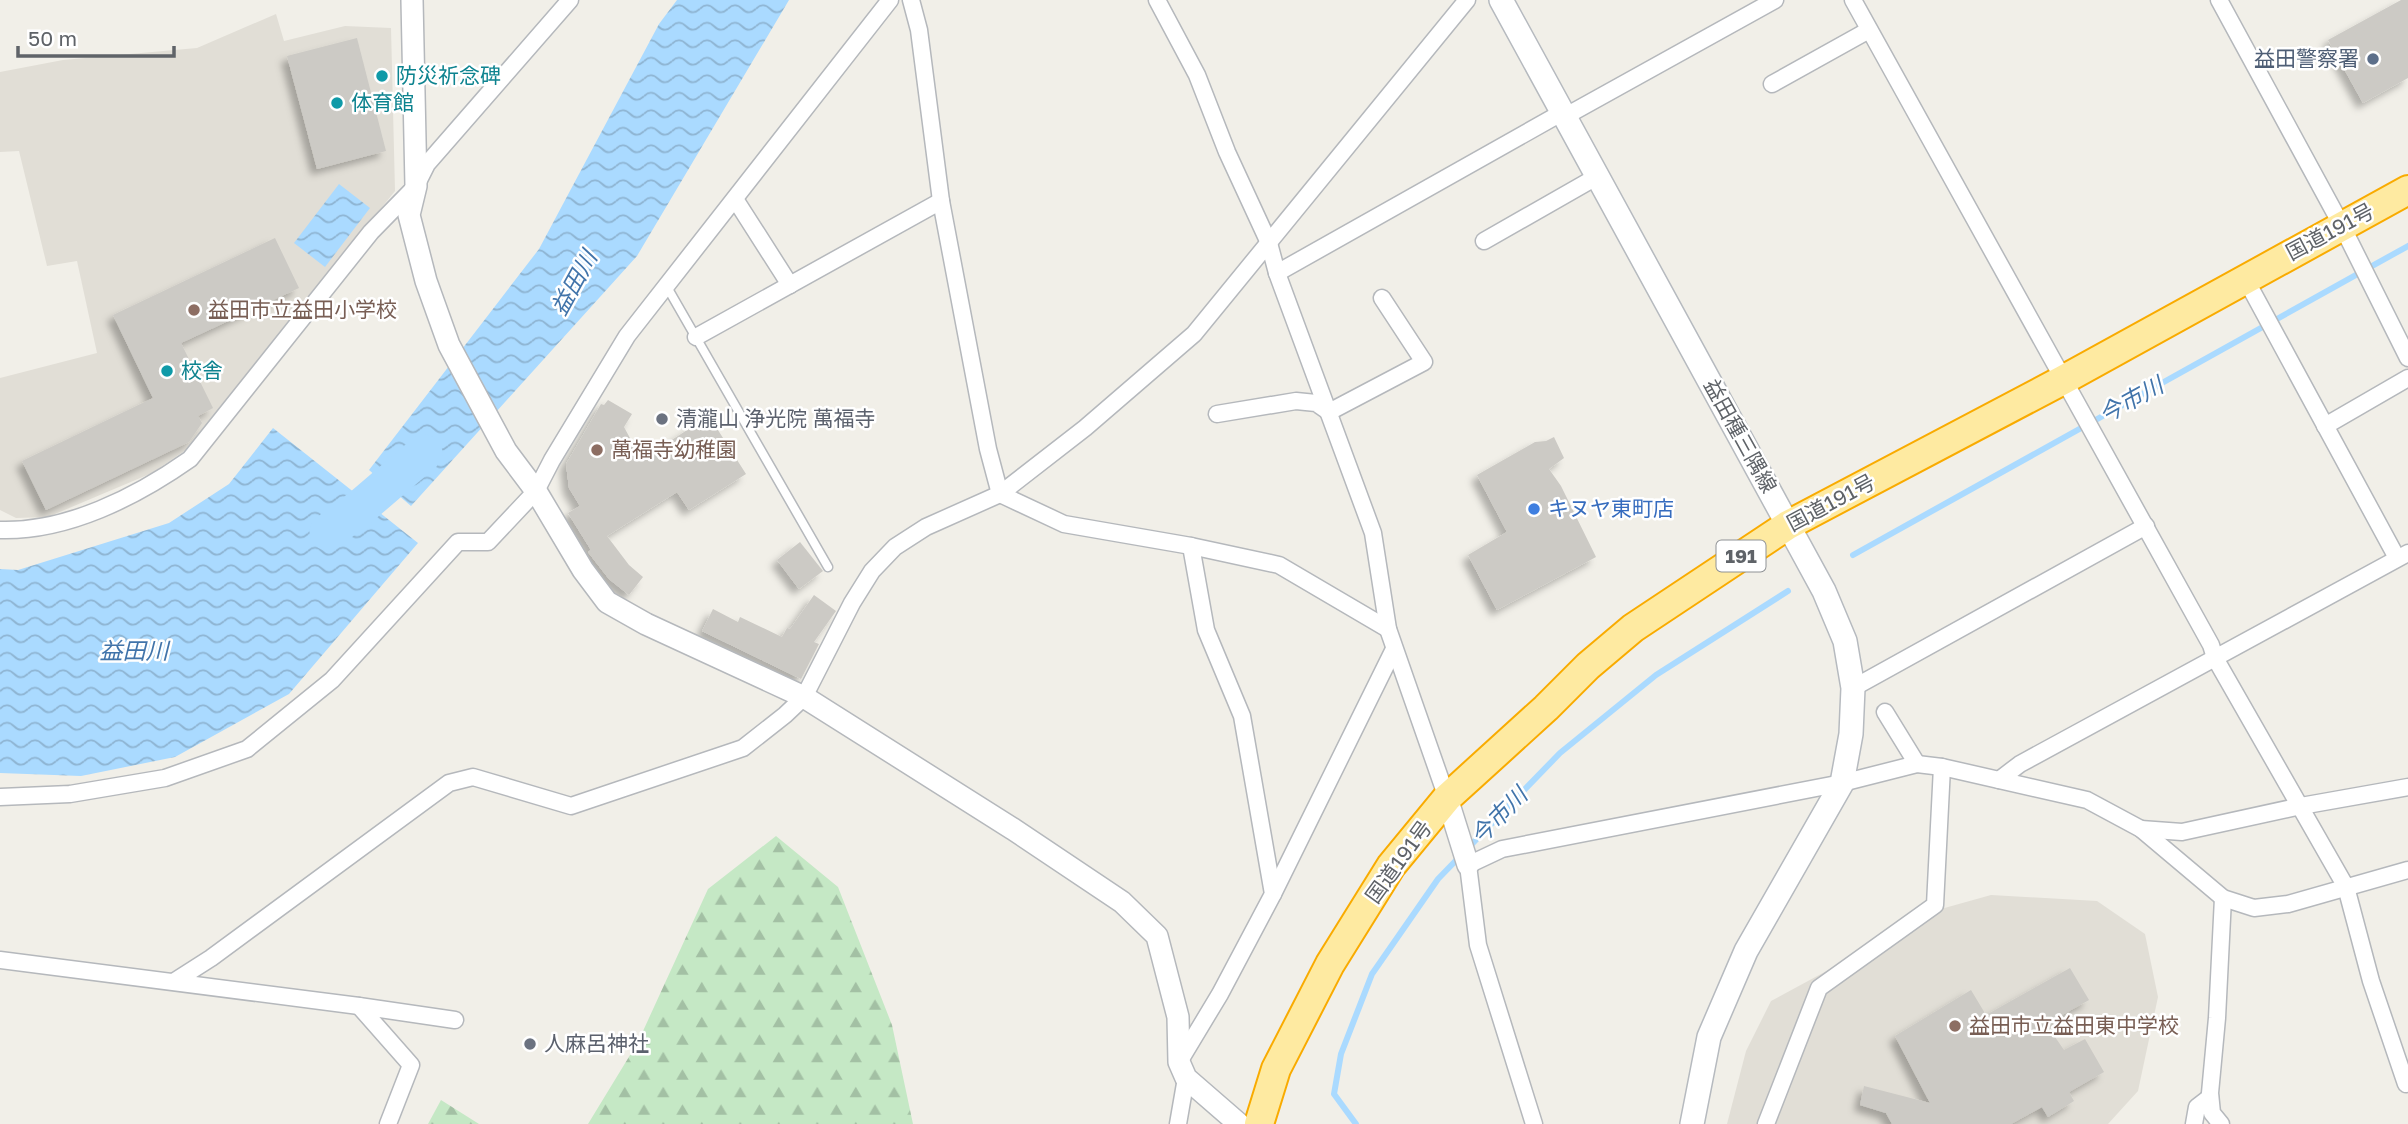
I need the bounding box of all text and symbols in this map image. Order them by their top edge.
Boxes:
scale bar [18,14,173,58]
text: 50 m [28,25,77,51]
place label: 益田警察署 [2254,45,2359,71]
marker: 益田警察署 [2365,51,2381,67]
place label: 防災祈念碑 [396,62,501,88]
marker: 防災祈念碑 [374,68,390,84]
place label: 体育館 [351,89,414,115]
marker: 体育館 [329,95,345,111]
street label: 国道191号 [2281,197,2378,265]
water label: 益田川 [544,243,604,319]
place label: 益田市立益田小学校 [208,296,397,322]
marker: 益田市立益田小学校 [186,302,202,318]
place label: 校舎 [181,357,223,383]
marker: 校舎 [159,363,175,379]
water label: 今市川 [2094,369,2170,428]
street label: 益田種三隅線 [1699,374,1783,497]
place label: 清瀧山 浄光院 萬福寺 [676,405,876,431]
marker: 清瀧山 浄光院 萬福寺 [654,411,670,427]
place label: 萬福寺幼稚園 [611,436,737,462]
marker: 萬福寺幼稚園 [589,442,605,458]
street label: 国道191号 [1782,468,1879,536]
place label: キヌヤ東町店 [1548,495,1674,521]
marker: キヌヤ東町店 [1526,501,1542,517]
road number: 191 [1716,540,1766,572]
water label: 益田川 [100,636,172,664]
water label: 今市川 [1464,779,1534,850]
street label: 国道191号 [1359,815,1437,908]
place label: 益田市立益田東中学校 [1969,1012,2179,1038]
marker: 益田市立益田東中学校 [1947,1018,1963,1034]
place label: 人麻呂神社 [544,1030,649,1056]
marker: 人麻呂神社 [522,1036,538,1052]

